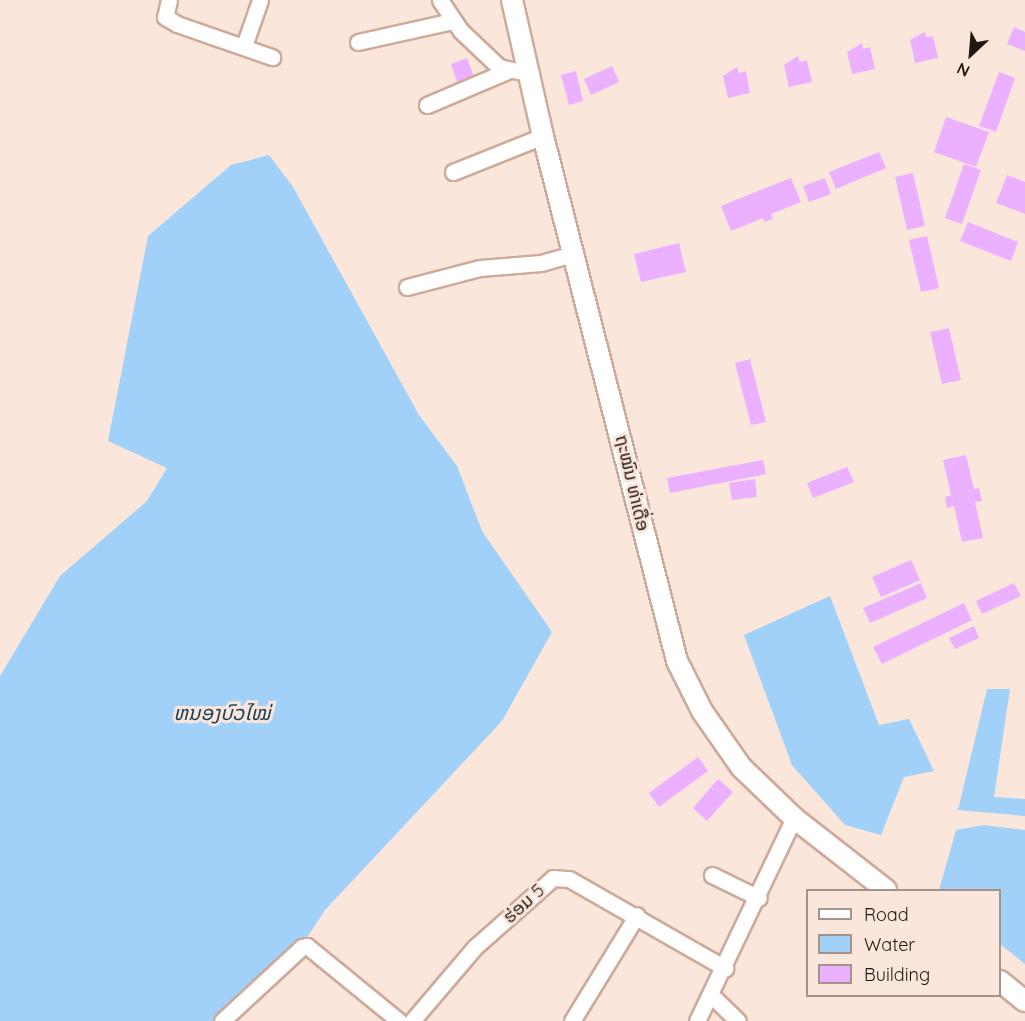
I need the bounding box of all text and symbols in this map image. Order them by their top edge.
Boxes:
north arrow [941,24,1001,84]
text: N [953,59,973,82]
street label: ຖະໝົນ ທ່າເດື່ອ [610,433,654,533]
water label: ຫນອງບົວໄໝ່ [174,700,270,724]
street label: ຮ່ອມ 5 [499,880,549,928]
legend [806,889,1001,997]
text: Road [864,903,909,926]
text: Water [864,933,915,956]
text: Building [864,963,930,986]

